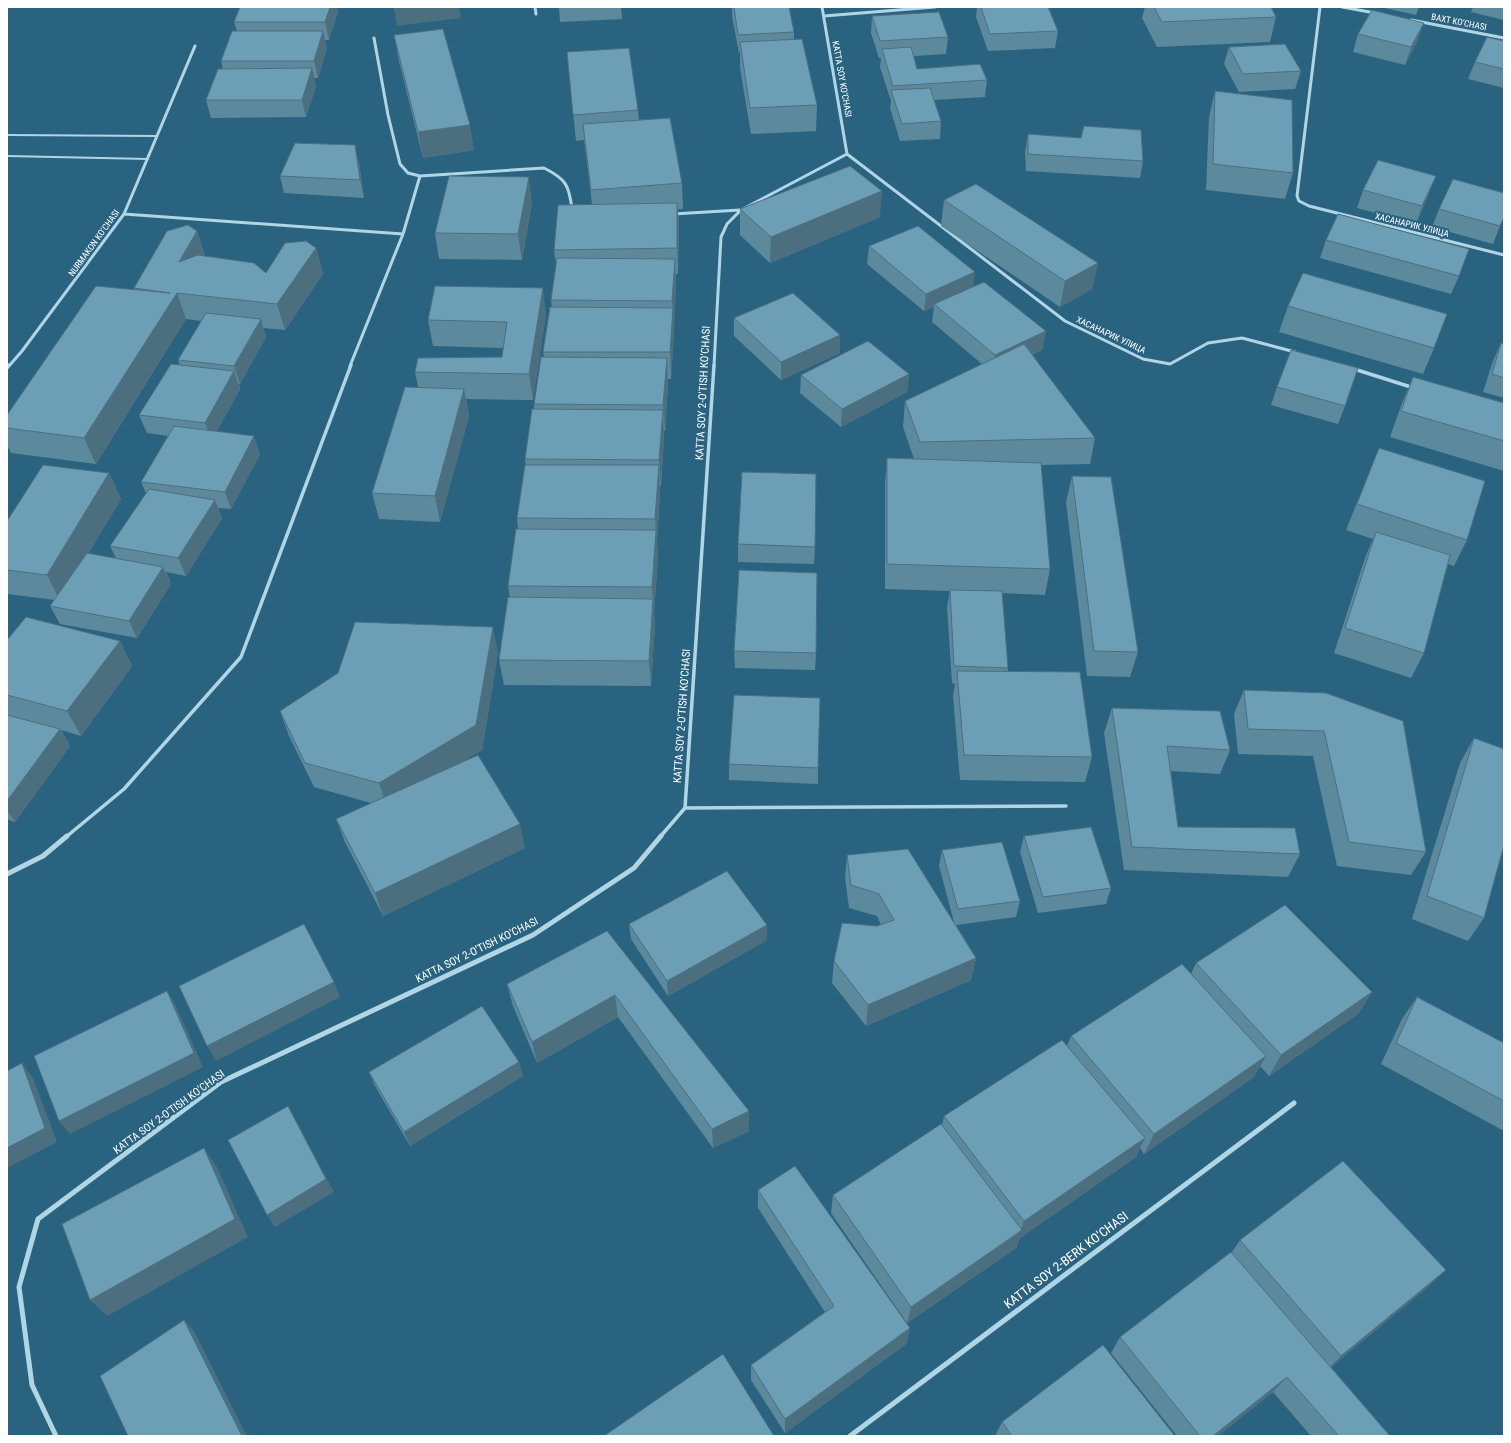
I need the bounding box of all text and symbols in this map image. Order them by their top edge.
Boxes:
street label: BAXT KO'CHASI [1430,12,1488,32]
street label: KATTA SOY KO'CHASI [830,40,854,118]
street label: NURMAKON KO'CHASI [66,208,122,278]
street label: ХАСАНАРИК УЛИЦА [1374,211,1450,239]
street label: ХАСАНАРИК УЛИЦА [1075,314,1147,356]
street label: KATTA SOY 2-O'TISH KO'CHASI [693,325,713,461]
street label: KATTA SOY 2-O'TISH KO'CHASI [671,648,693,784]
street label: KATTA SOY 2-O'TISH KO'CHASI [414,915,540,985]
street label: KATTA SOY 2-O'TISH KO'CHASI [111,1067,227,1157]
street label: KATTA SOY 2-BERK KO'CHASI [1001,1208,1131,1312]

